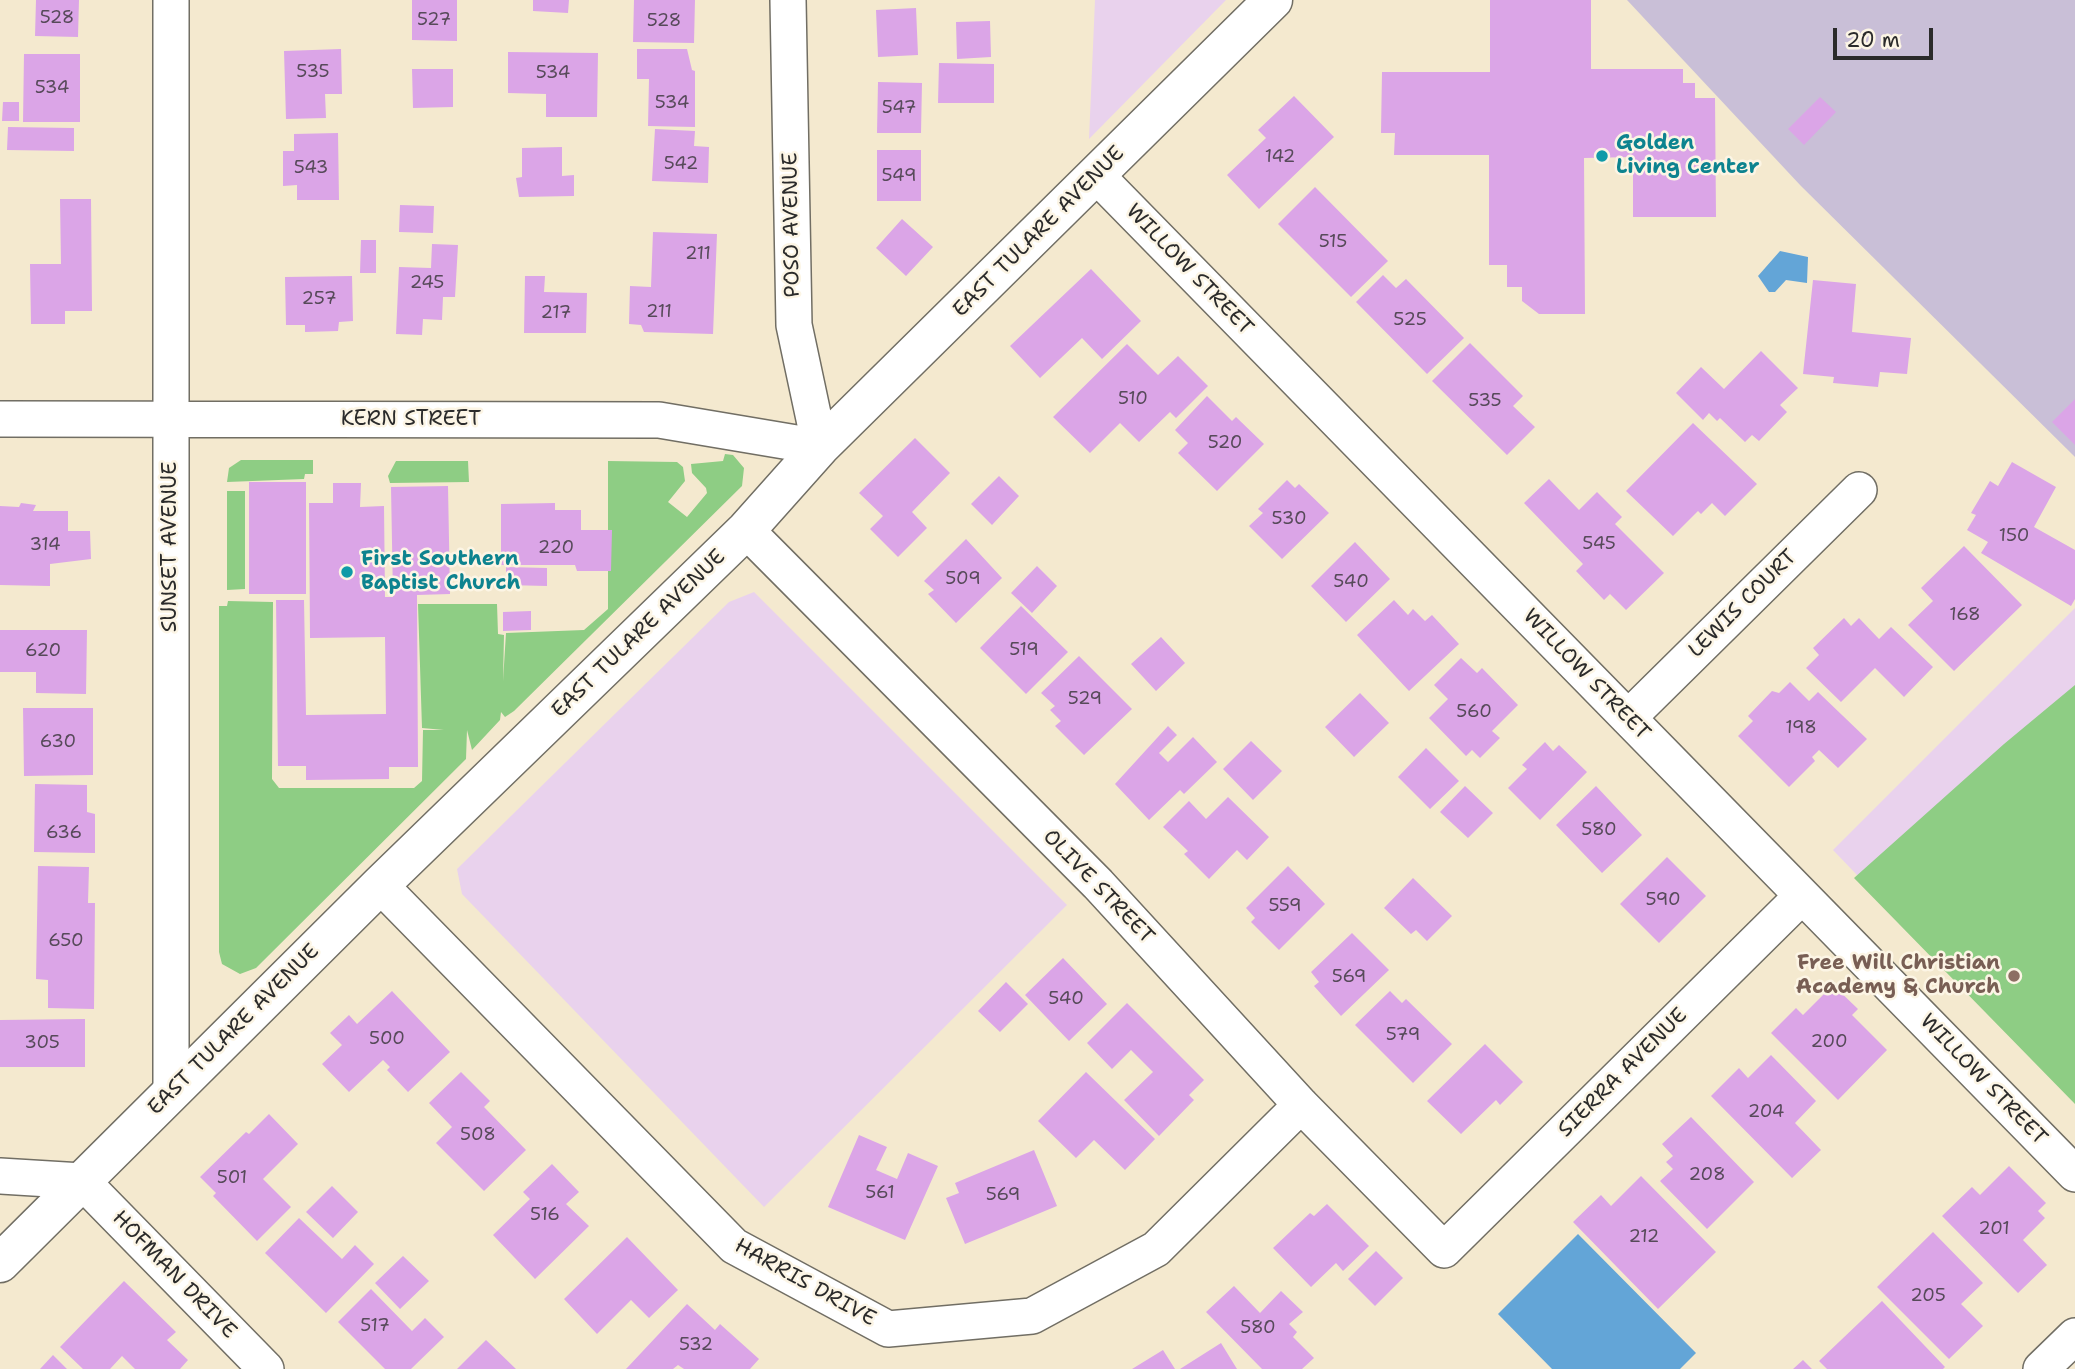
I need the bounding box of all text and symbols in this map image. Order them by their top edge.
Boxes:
house number: 528 [40,7,74,29]
house number: 527 [417,9,451,31]
house number: 528 [647,10,681,32]
scale bar [1837,14,1937,58]
text: 20 m [1846,26,1900,54]
house number: 535 [296,61,330,83]
house number: 534 [536,62,570,84]
house number: 534 [35,77,69,99]
house number: 534 [655,92,689,114]
house number: 547 [882,97,916,119]
place label: Golden Living Center [1616,131,1759,181]
street label: EAST TULARE AVENUE [948,141,1130,323]
house number: 142 [1265,146,1295,168]
marker: Golden Living Center [1594,148,1610,164]
street label: POSO AVENUE [778,152,806,298]
house number: 542 [664,153,698,175]
house number: 543 [294,157,328,179]
house number: 549 [881,165,917,187]
street label: WILLOW STREET [1120,199,1258,341]
house number: 515 [1319,231,1347,253]
house number: 211 [685,243,711,265]
house number: 245 [410,272,444,294]
house number: 257 [302,288,336,310]
house number: 211 [646,301,672,323]
house number: 217 [541,302,571,324]
house number: 525 [1393,309,1427,331]
house number: 510 [1118,388,1148,410]
house number: 535 [1468,390,1502,412]
street label: KERN STREET [341,407,481,433]
house number: 520 [1208,432,1242,454]
street label: SUNSET AVENUE [158,462,184,632]
house number: 530 [1271,508,1307,530]
house number: 150 [1999,525,2029,547]
house number: 545 [1582,533,1616,555]
house number: 314 [30,534,60,556]
house number: 220 [538,537,574,559]
street label: EAST TULARE AVENUE [547,545,731,723]
street label: LEWIS COURT [1684,545,1802,663]
place label: First Southern Baptist Church [361,547,521,597]
marker: First Southern Baptist Church [339,564,355,580]
house number: 509 [945,568,981,590]
house number: 540 [1333,571,1369,593]
street label: WILLOW STREET [1517,604,1655,746]
house number: 168 [1949,604,1981,626]
house number: 519 [1009,639,1039,661]
house number: 620 [25,640,61,662]
house number: 529 [1068,688,1102,710]
house number: 560 [1456,701,1492,723]
house number: 198 [1785,717,1817,739]
house number: 630 [40,731,76,753]
house number: 580 [1581,819,1617,841]
house number: 636 [46,822,82,844]
street label: OLIVE STREET [1037,825,1159,949]
house number: 590 [1645,889,1681,911]
house number: 559 [1268,895,1302,917]
house number: 650 [48,930,84,952]
street label: EAST TULARE AVENUE [143,939,325,1121]
place label: Free Will Christian Academy & Church [1796,951,2000,1001]
house number: 569 [1332,966,1366,988]
marker: Free Will Christian Academy & Church [2006,968,2022,984]
house number: 540 [1048,988,1084,1010]
street label: SIERRA AVENUE [1553,1003,1693,1143]
street label: WILLOW STREET [1914,1009,2052,1151]
house number: 579 [1386,1024,1420,1046]
house number: 500 [369,1028,405,1050]
house number: 200 [1810,1031,1848,1053]
house number: 305 [24,1032,60,1054]
house number: 204 [1748,1101,1784,1123]
house number: 508 [460,1124,496,1146]
house number: 208 [1689,1164,1725,1186]
house number: 501 [217,1167,247,1189]
house number: 561 [865,1182,895,1204]
house number: 569 [986,1184,1020,1206]
house number: 516 [530,1204,560,1226]
street label: HOFMAN DRIVE [107,1206,241,1344]
house number: 201 [1978,1218,2010,1240]
house number: 212 [1629,1226,1659,1248]
street label: HARRIS DRIVE [730,1234,880,1332]
house number: 205 [1910,1285,1946,1307]
house number: 517 [360,1315,390,1337]
house number: 580 [1240,1317,1276,1339]
house number: 532 [679,1334,713,1356]

